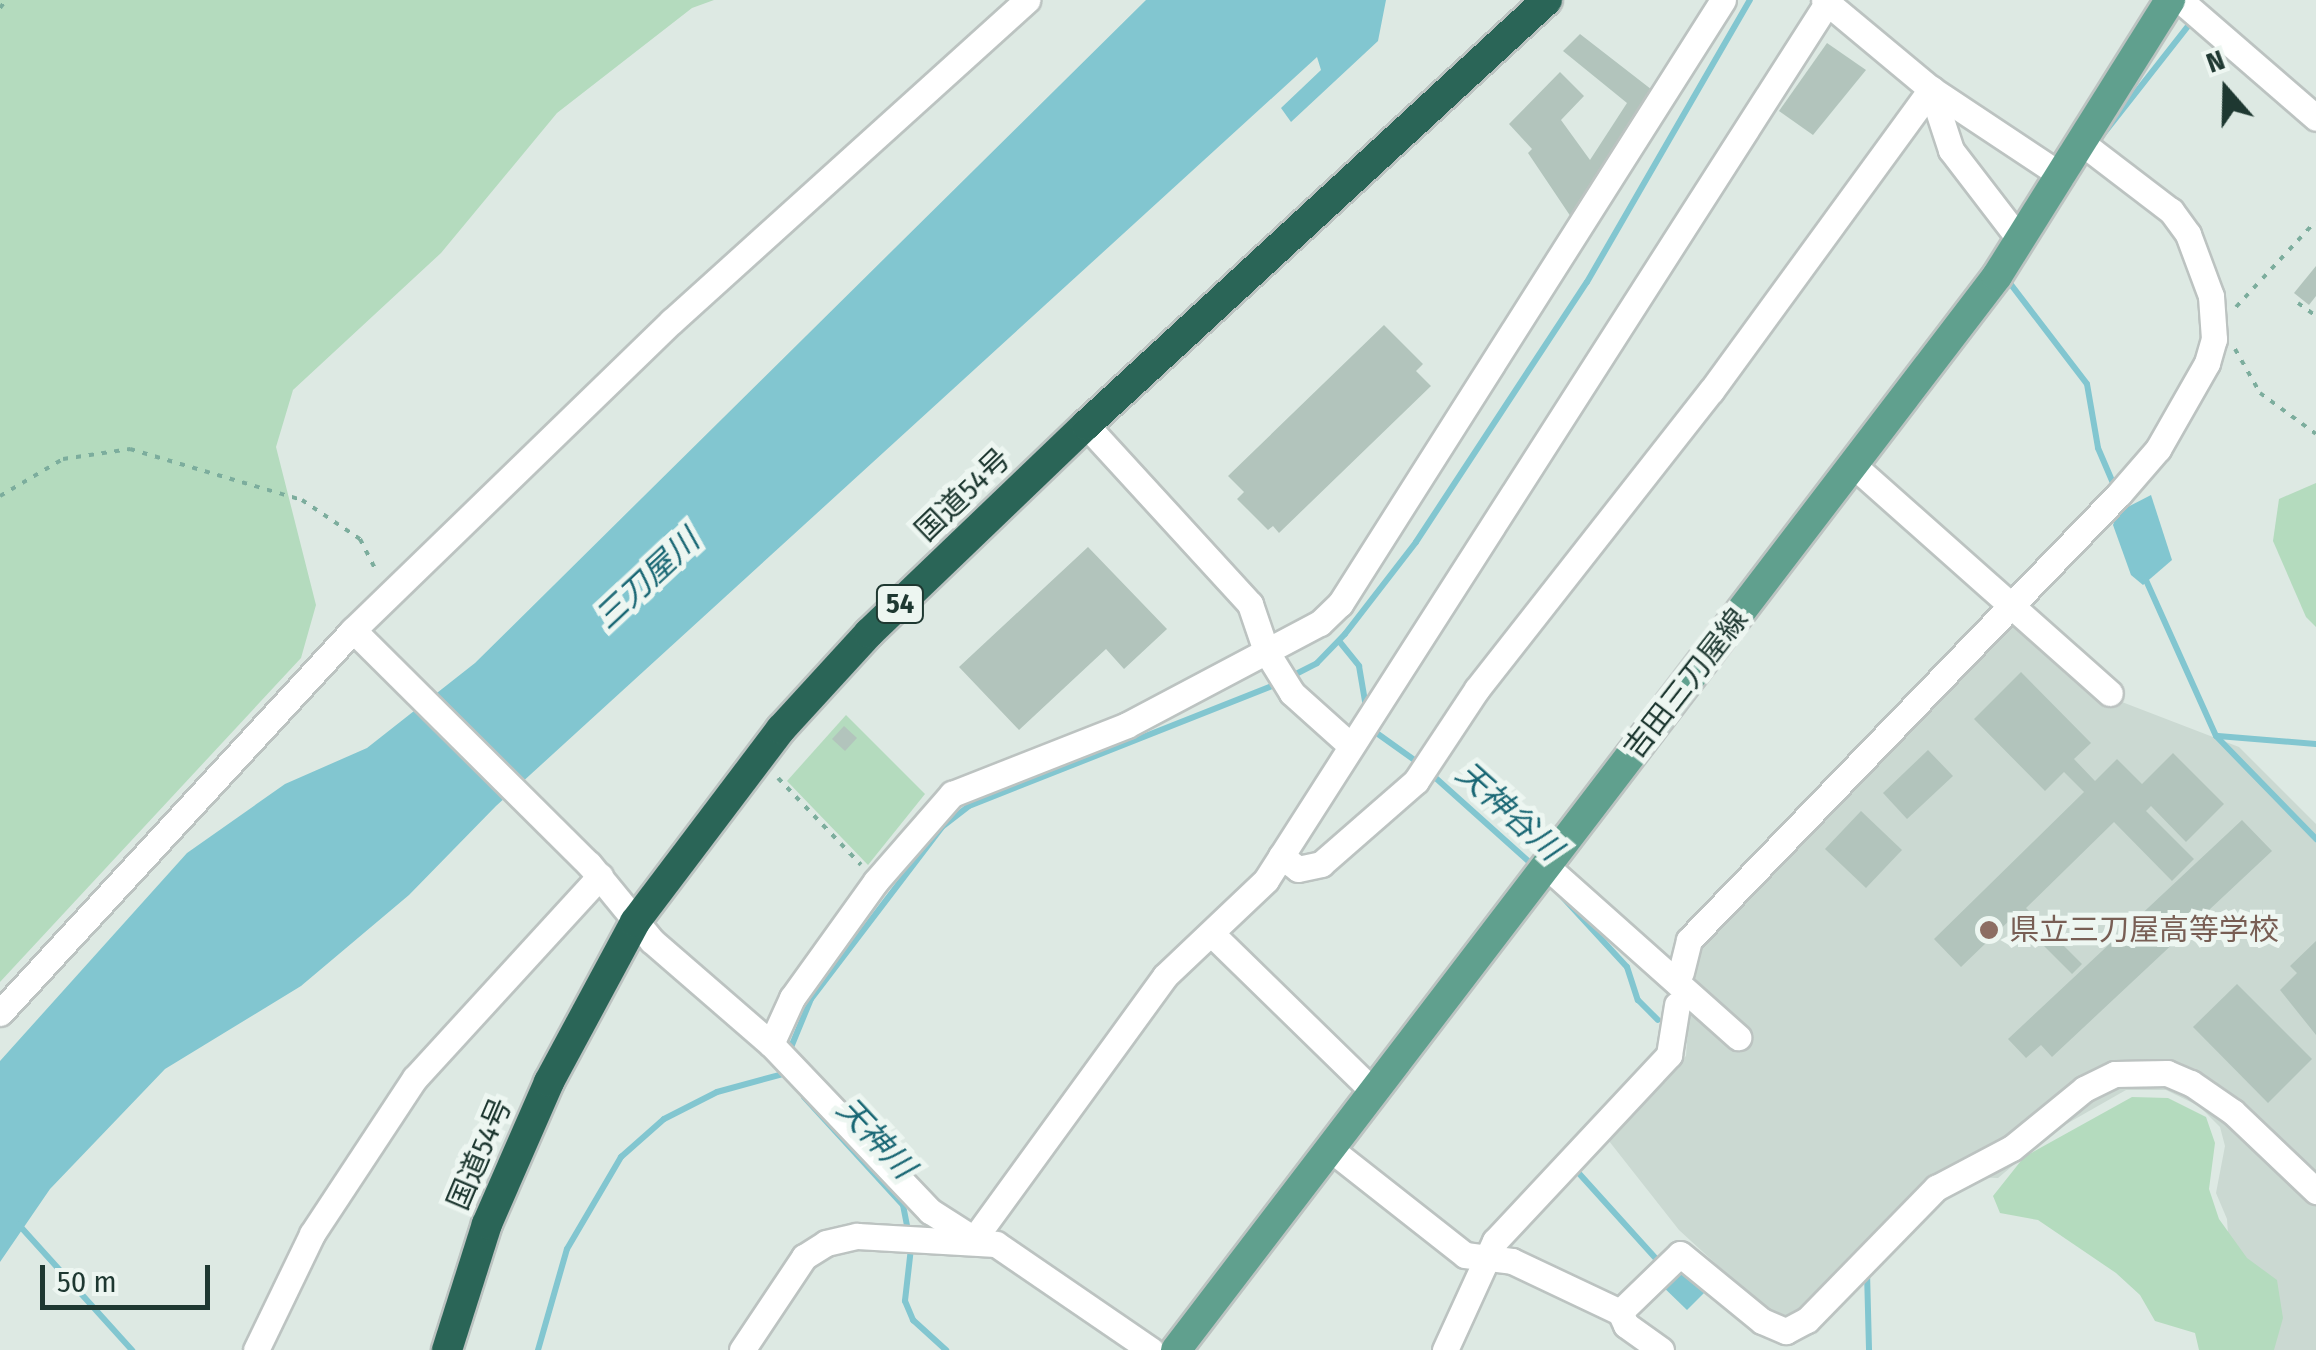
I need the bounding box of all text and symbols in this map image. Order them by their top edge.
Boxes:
north arrow [2176,40,2276,140]
text: N [2202,43,2229,80]
street label: 国道54号 [908,441,1018,549]
water label: 三刀屋川 [587,521,707,637]
road number: 54 [875,581,925,627]
street label: 吉田三刀屋線 [1616,602,1756,766]
water label: 天神谷川 [1449,754,1569,868]
place label: 県立三刀屋高等学校 [2009,912,2279,948]
marker: 県立三刀屋高等学校 [1978,919,2000,941]
water label: 天神川 [829,1090,923,1186]
street label: 国道54号 [440,1093,520,1215]
scale bar [45,1245,215,1307]
text: 50 m [57,1264,117,1300]

